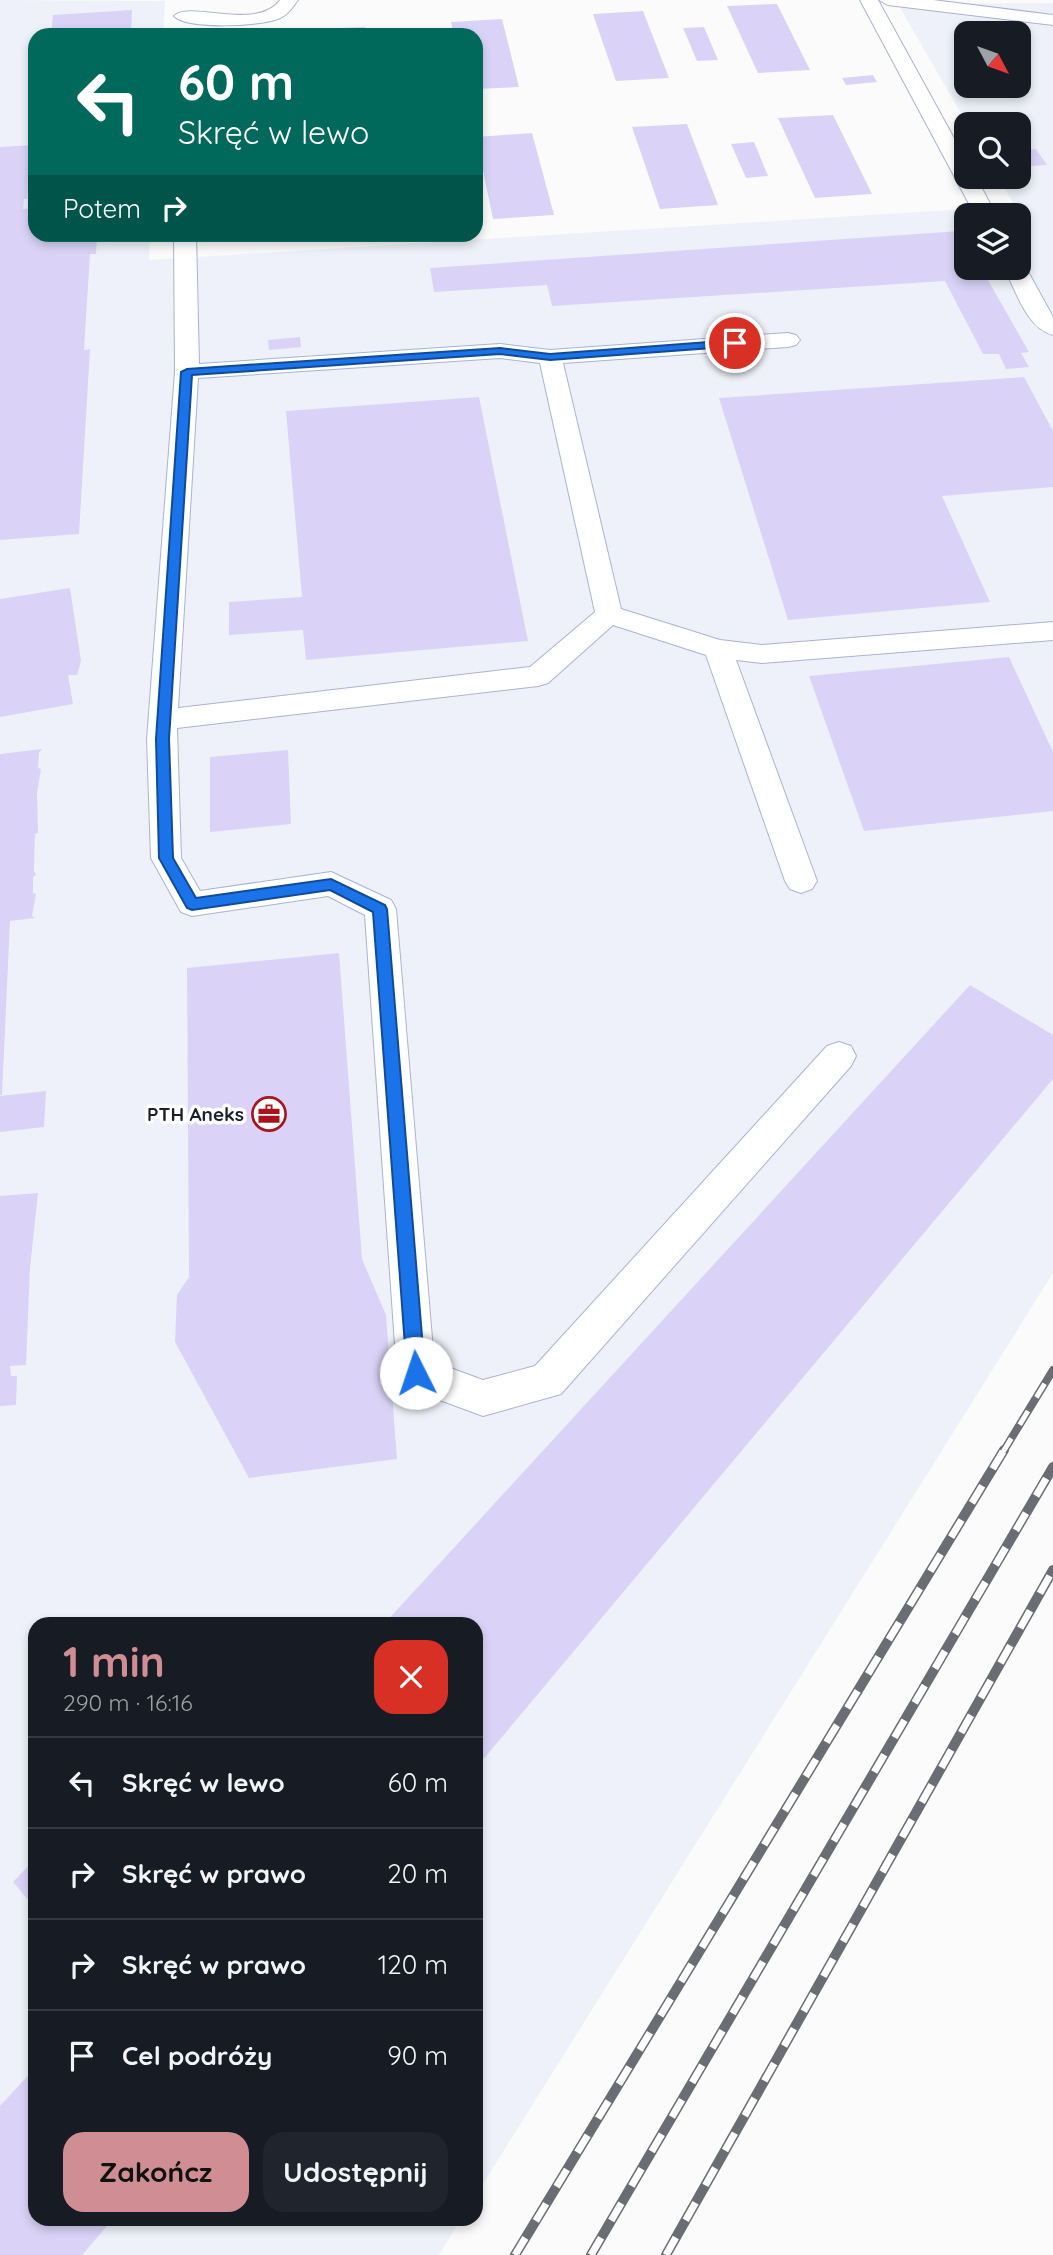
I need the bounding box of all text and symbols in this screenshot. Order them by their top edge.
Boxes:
north arrow [954,21,1031,98]
map controls [954,21,1031,280]
text: 60 m [178,51,294,112]
icon: left [63,56,154,147]
text: Skręć w lewo [178,112,369,152]
button: search [954,112,1031,189]
icon: right [155,189,193,227]
text: Potem [63,192,141,225]
button: layers [954,203,1031,280]
pin [705,313,765,373]
icon: arrive [716,324,754,362]
office icon: PTH Aneks [250,1095,288,1133]
place label: PTH Aneks [147,1102,244,1126]
position arrow [379,1336,453,1410]
text: 1 min [63,1635,165,1688]
button: close [374,1640,448,1714]
text: 290 m · 16:16 [63,1688,193,1717]
icon: left [63,1764,101,1802]
text: Skręć w lewo [122,1766,285,1799]
text: 60 m [388,1766,448,1799]
icon: right [63,1855,101,1893]
text: Skręć w prawo [122,1857,306,1890]
text: 20 m [387,1857,448,1890]
icon: right [63,1946,101,1984]
text: Skręć w prawo [122,1948,306,1981]
text: 120 m [378,1948,448,1981]
icon: arrive [63,2037,101,2075]
text: Cel podróży [122,2039,272,2072]
text: 90 m [387,2039,448,2072]
button: Zakończ [63,2132,249,2212]
button: Udostępnij [263,2132,448,2212]

